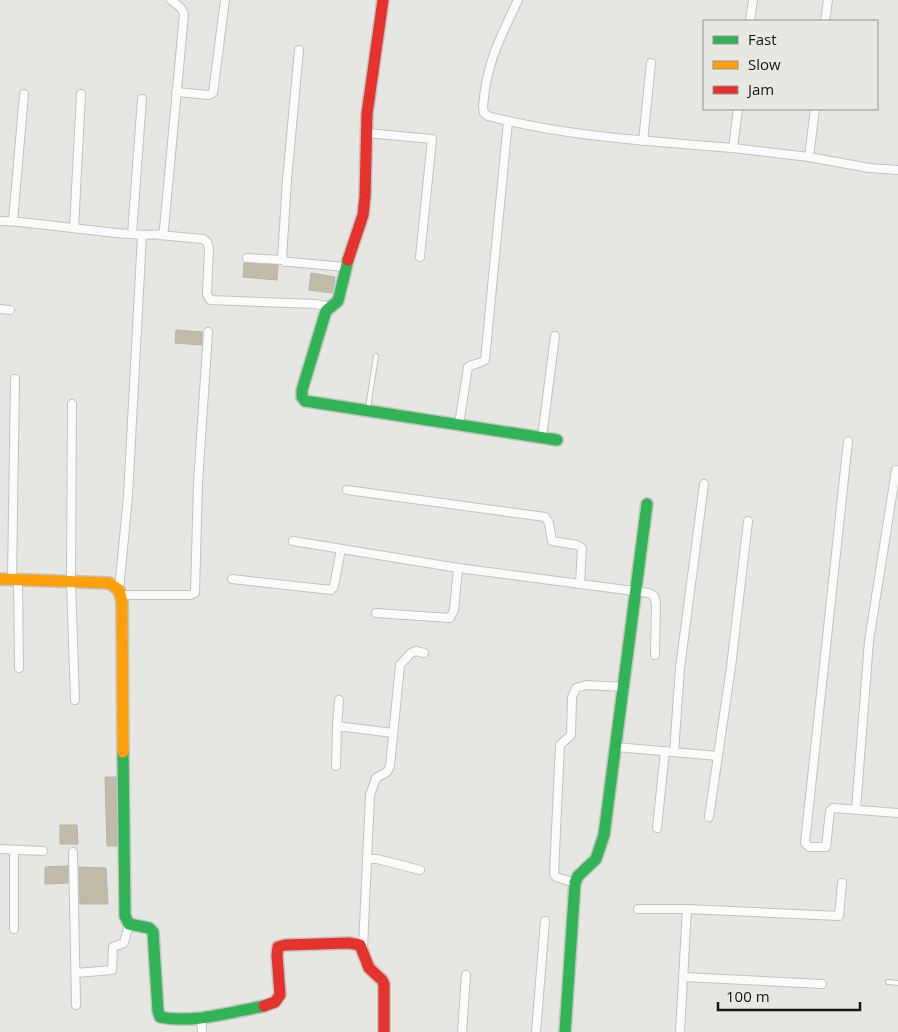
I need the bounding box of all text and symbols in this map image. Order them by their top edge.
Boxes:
legend [703,20,878,110]
text: Fast [748,29,777,49]
text: Slow [748,54,781,74]
text: Jam [746,79,774,99]
scale bar [718,980,860,1012]
text: 100 m [726,986,770,1006]

